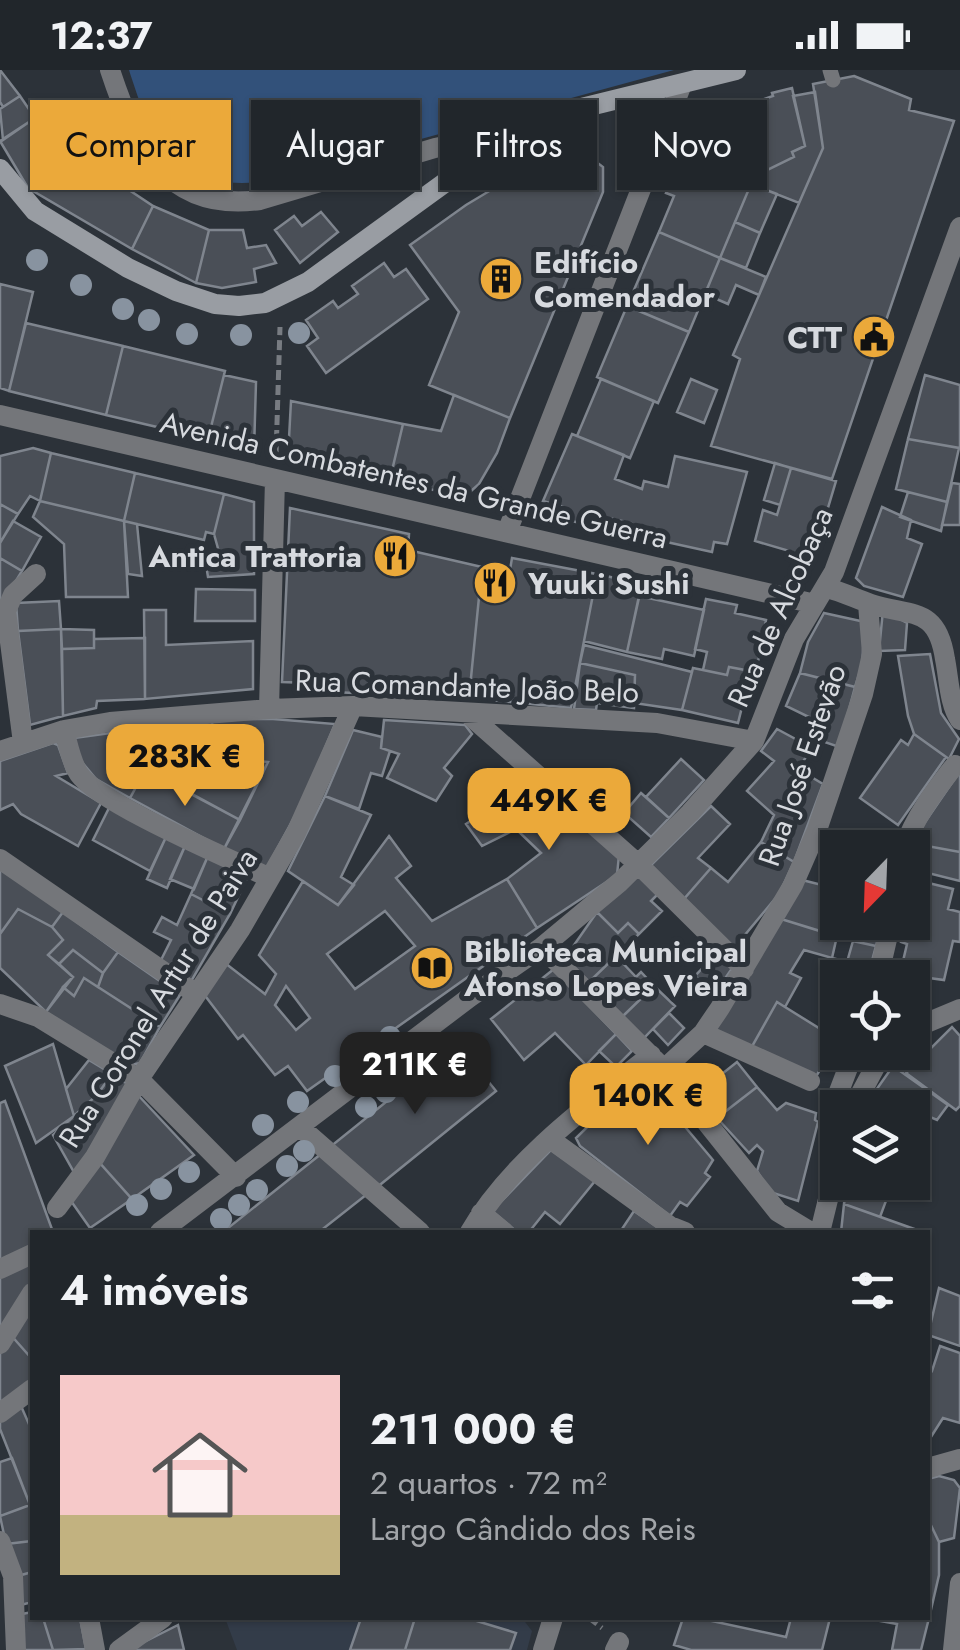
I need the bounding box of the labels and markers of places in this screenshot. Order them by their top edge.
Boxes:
place label: Edifício Comendador [534,241,716,318]
building icon: Edifício Comendador [478,256,524,302]
public building icon: CTT [851,314,897,360]
place label: CTT [787,316,842,359]
restaurant icon: Antica Trattoria [372,533,418,579]
place label: Antica Trattoria [147,535,362,578]
restaurant icon: Yuuki Sushi [472,560,518,606]
place label: Yuuki Sushi [527,562,690,605]
pin: 283K € [104,724,266,809]
pin: 449K € [468,768,630,853]
place label: Biblioteca Municipal Afonso Lopes Vieira [463,930,748,1007]
library icon: Biblioteca Municipal Afonso Lopes Vieira [409,945,455,991]
pin: 211K € [334,1032,496,1117]
pin: 140K € [567,1063,729,1148]

